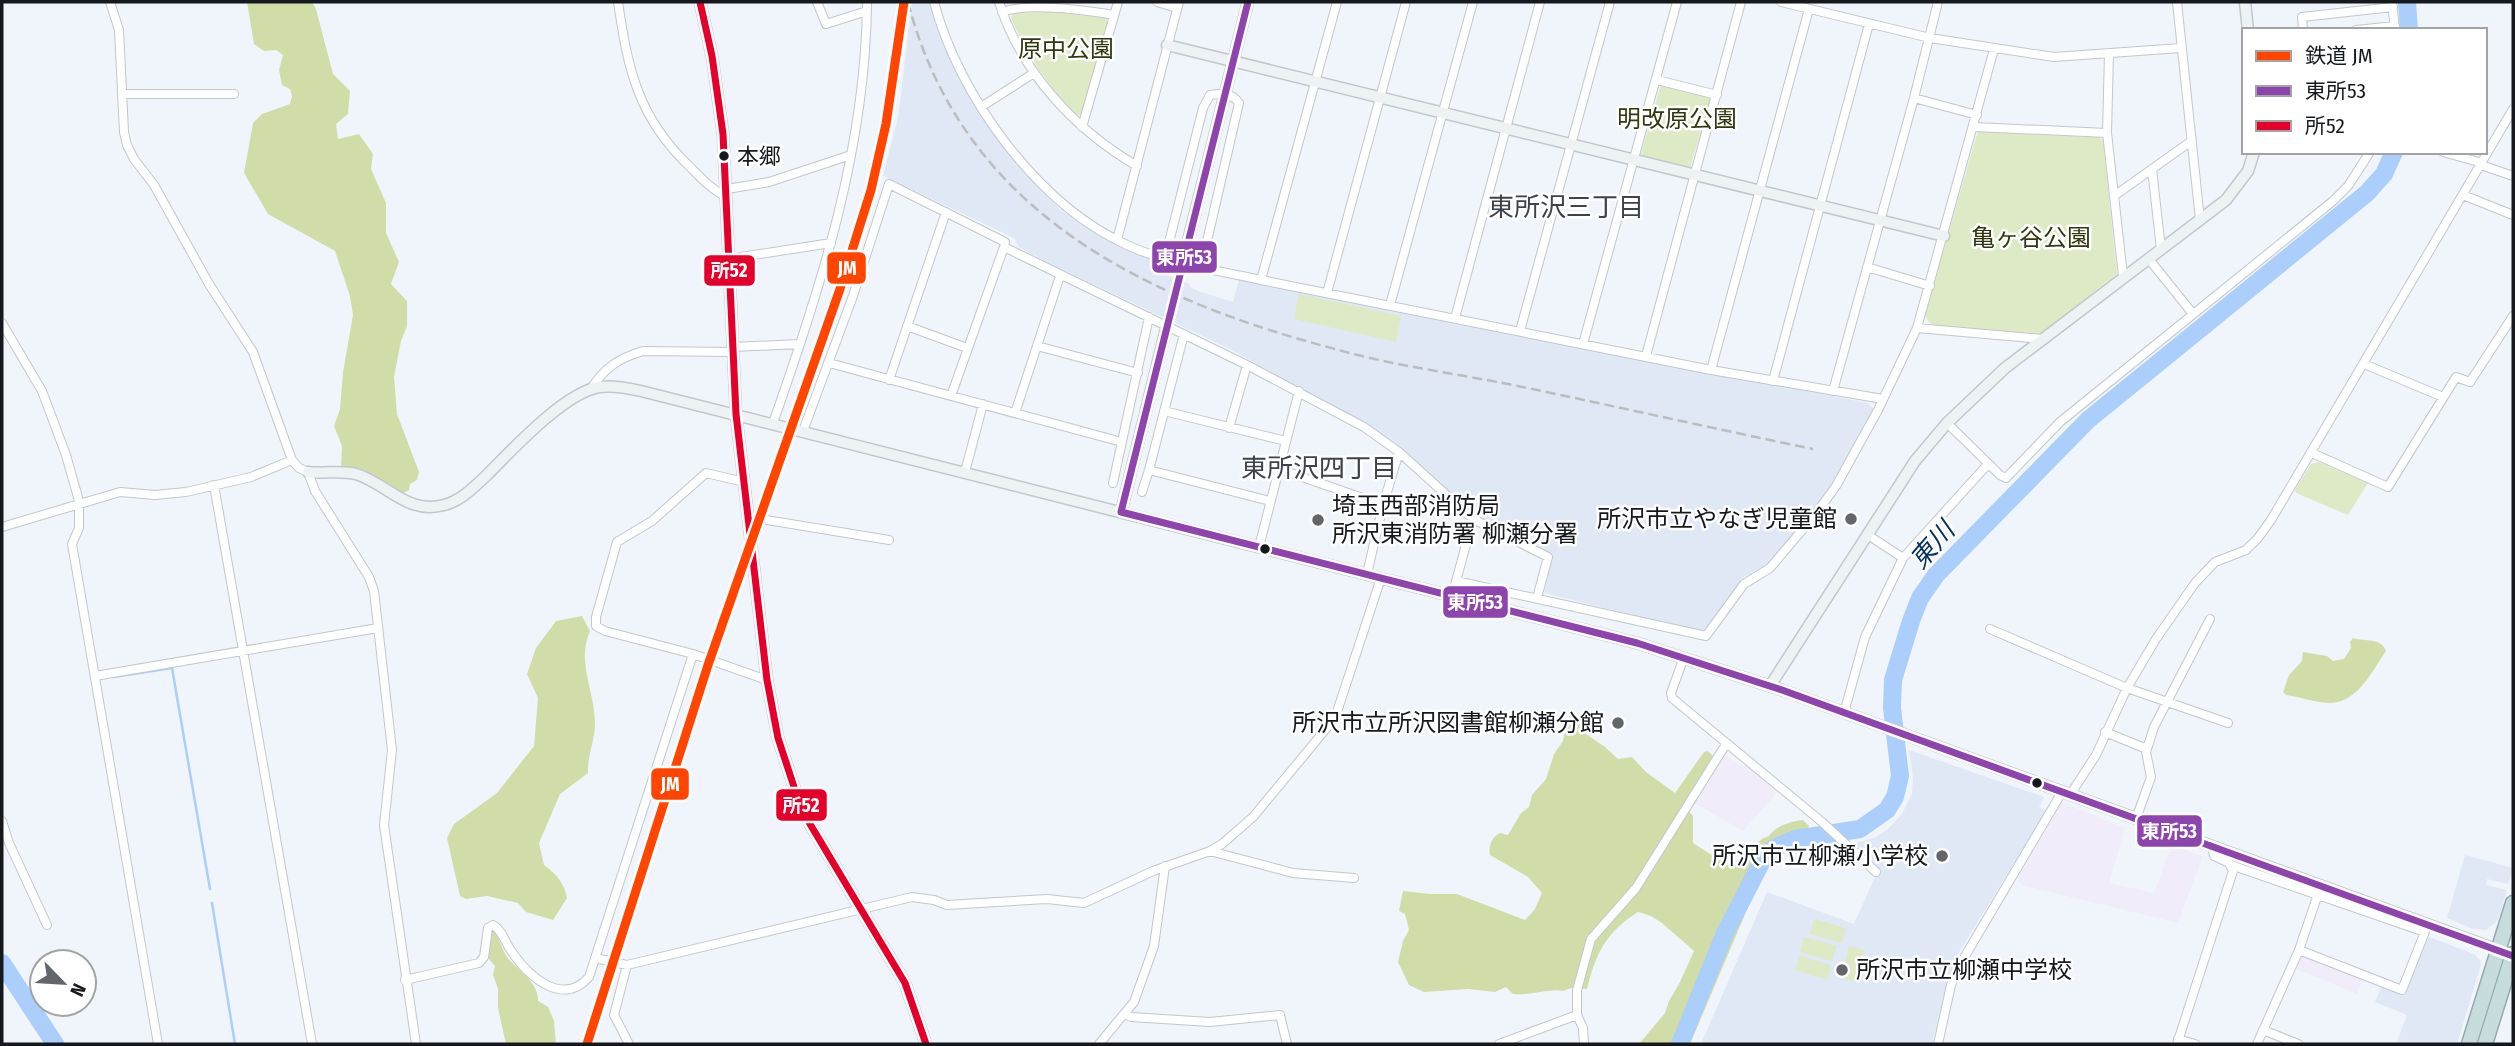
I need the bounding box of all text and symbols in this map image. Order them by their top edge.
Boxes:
legend [2242,28,2487,154]
park label: 原中公園 [1018,35,1114,63]
text: 鉄道 JM [2305,43,2373,69]
text: 東所53 [2305,78,2366,104]
park label: 明改原公園 [1617,105,1737,133]
text: 所52 [2305,113,2345,139]
place label: 本郷 [737,143,781,170]
marker: 本郷 [717,149,731,163]
district label: 東所沢三丁目 [1488,192,1644,223]
park label: 亀ヶ谷公園 [1971,224,2091,252]
line badge: 東所53 [1151,240,1218,274]
text: 東所53 [1156,246,1212,269]
line badge: JM [826,251,867,285]
line badge: 所52 [703,254,756,287]
text: JM [836,257,857,280]
text: 所52 [711,259,748,282]
district label: 東所沢四丁目 [1241,453,1397,484]
place label: 埼玉西部消防局 所沢東消防署 柳瀬分署 [1332,492,1578,548]
place label: 所沢市立やなぎ児童館 [1597,505,1837,533]
marker: 所沢市立やなぎ児童館 [1843,511,1859,527]
marker: 埼玉西部消防局 所沢東消防署 柳瀬分署 [1310,512,1326,528]
water label: 東川 [1904,513,1963,575]
unlabelled marker [1258,542,1272,556]
line badge: 東所53 [1442,585,1509,619]
text: 東所53 [1447,591,1503,614]
place label: 所沢市立所沢図書館柳瀬分館 [1292,709,1604,737]
marker: 所沢市立所沢図書館柳瀬分館 [1610,715,1626,731]
line badge: JM [650,767,690,801]
text: JM [659,773,680,796]
unlabelled marker [2030,776,2044,790]
line badge: 所52 [775,788,828,822]
text: 所52 [783,794,820,817]
line badge: 東所53 [2136,814,2203,848]
text: 東所53 [2141,820,2197,843]
place label: 所沢市立柳瀬小学校 [1712,842,1928,870]
marker: 所沢市立柳瀬小学校 [1934,848,1950,864]
north arrow [28,948,98,1018]
place label: 所沢市立柳瀬中学校 [1856,956,2072,984]
marker: 所沢市立柳瀬中学校 [1834,962,1850,978]
text: N [65,980,91,1000]

